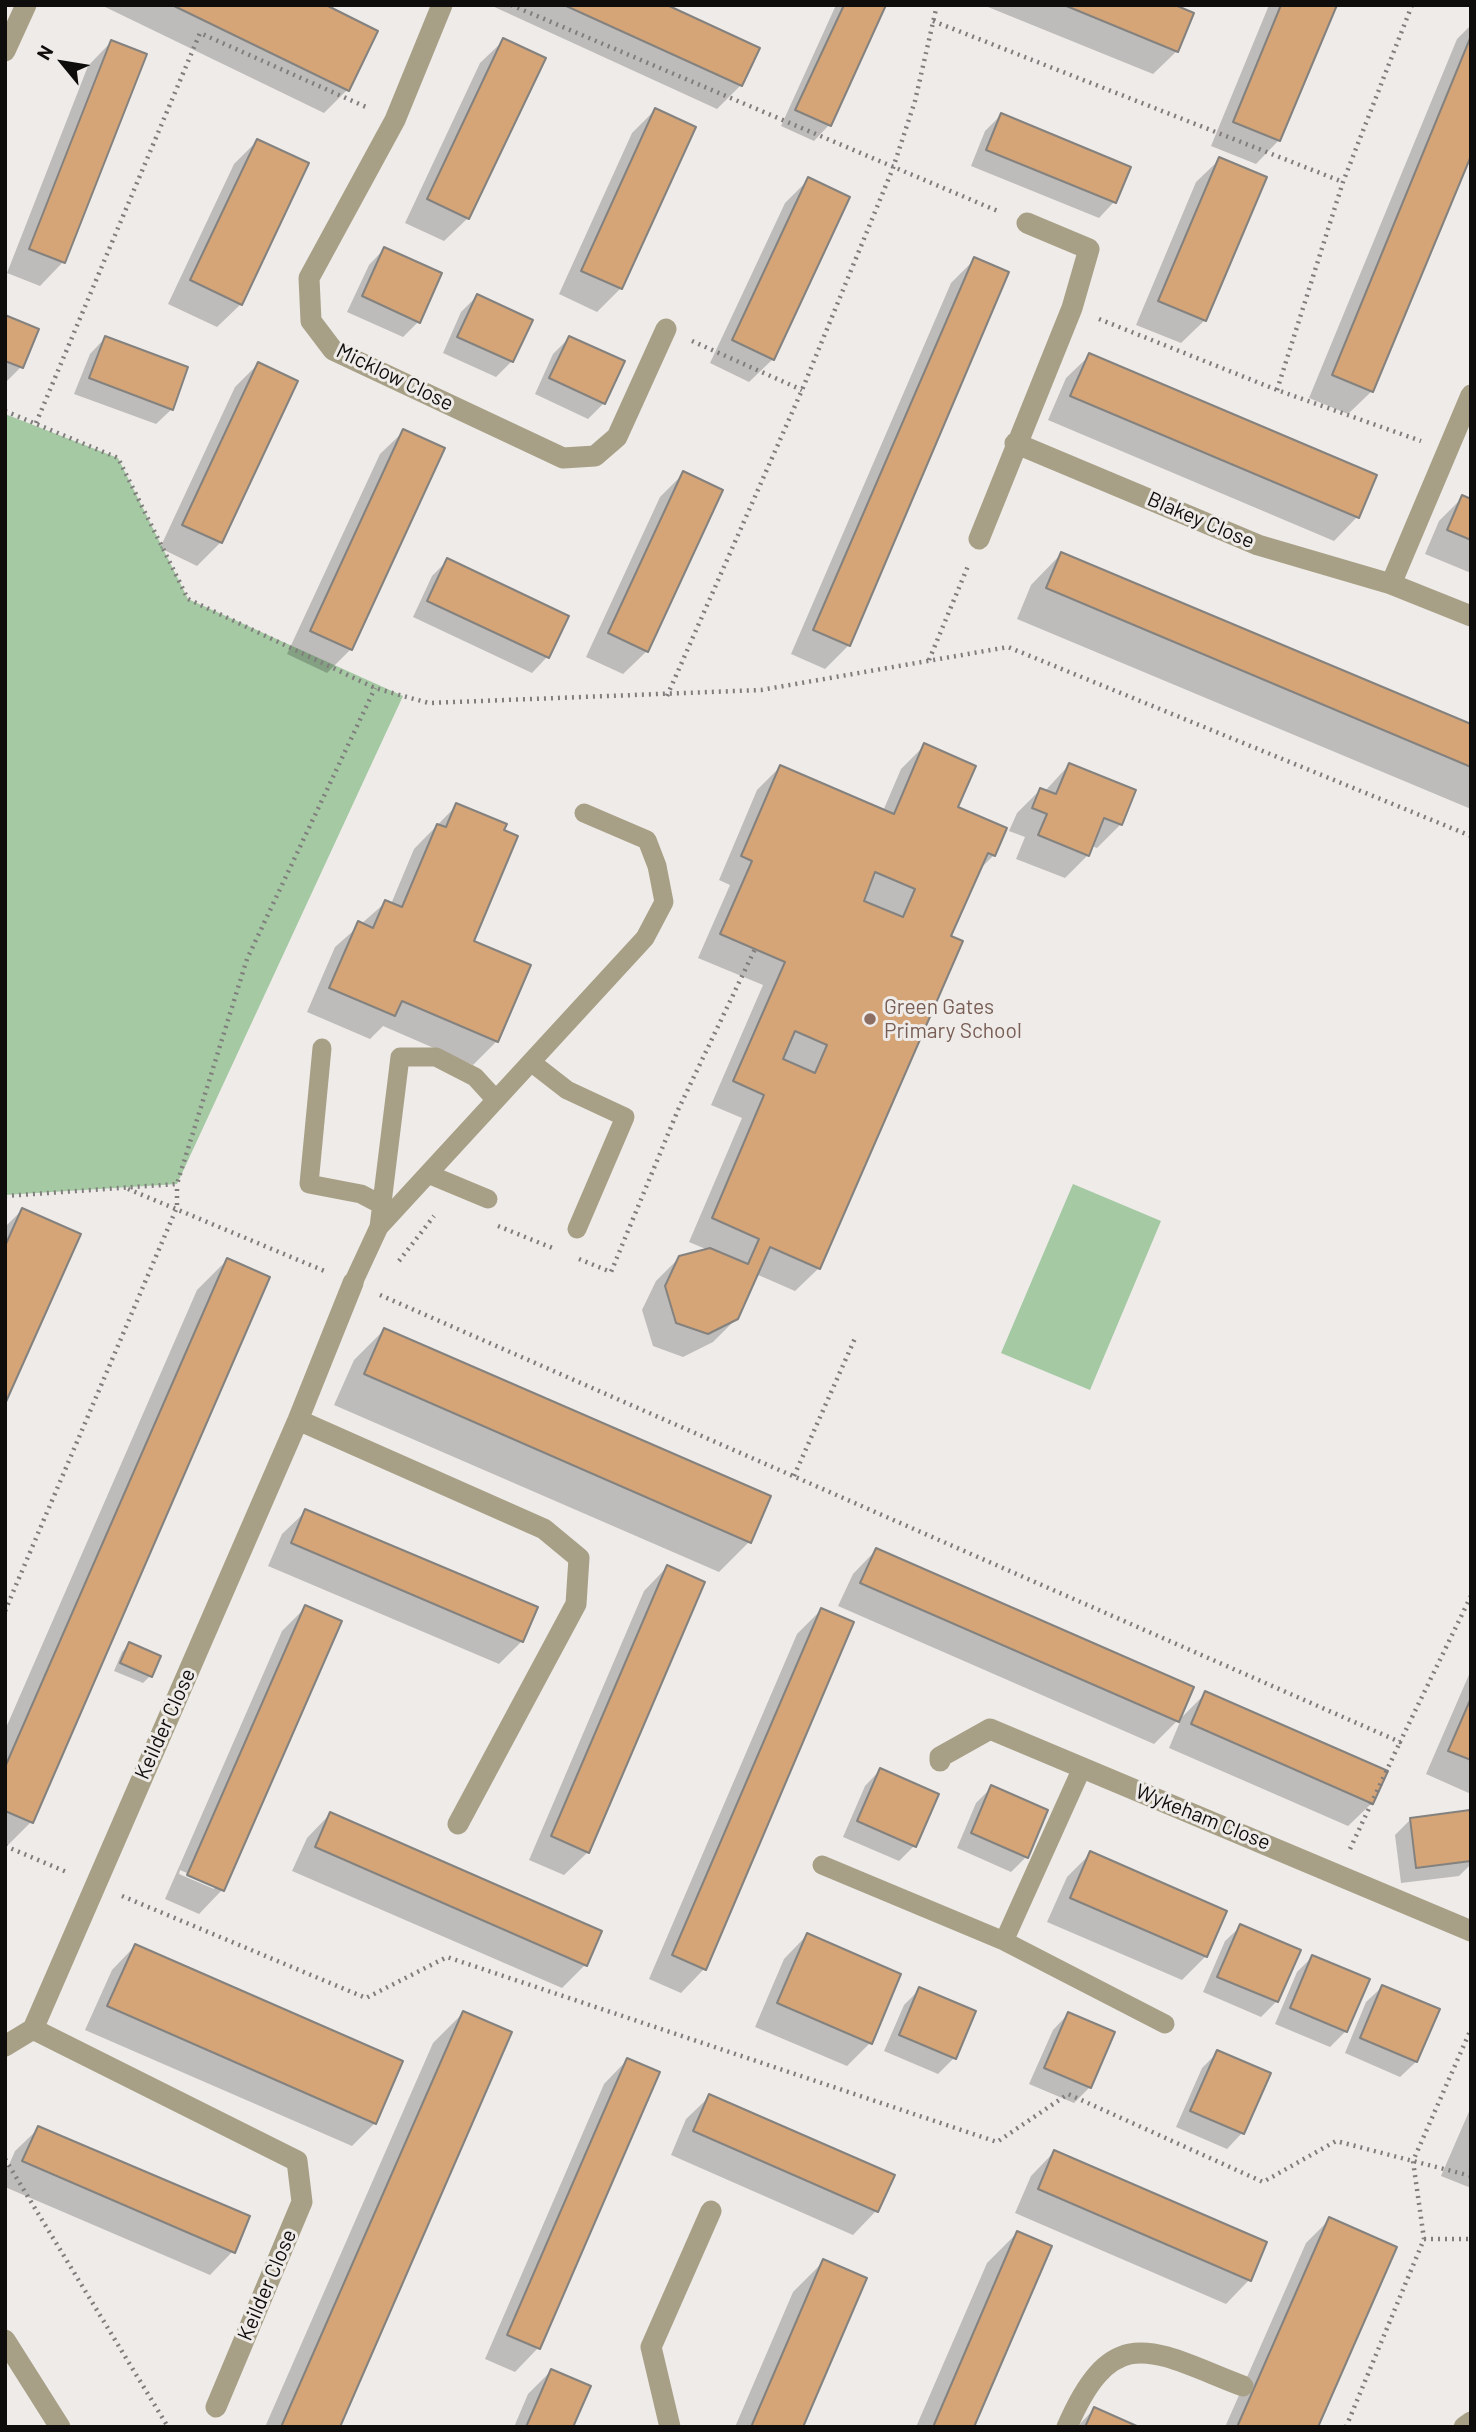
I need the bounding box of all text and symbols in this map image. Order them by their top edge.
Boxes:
north arrow [28,28,98,98]
text: N [31,41,57,63]
street label: Micklow Close [332,338,458,416]
street label: Blakey Close [1144,486,1258,554]
place label: Green Gates Primary School [884,994,1022,1044]
marker: Green Gates Primary School [862,1011,878,1027]
street label: Keilder Close [129,1665,201,1783]
street label: Wykeham Close [1132,1778,1274,1856]
street label: Keilder Close [232,2225,302,2345]

